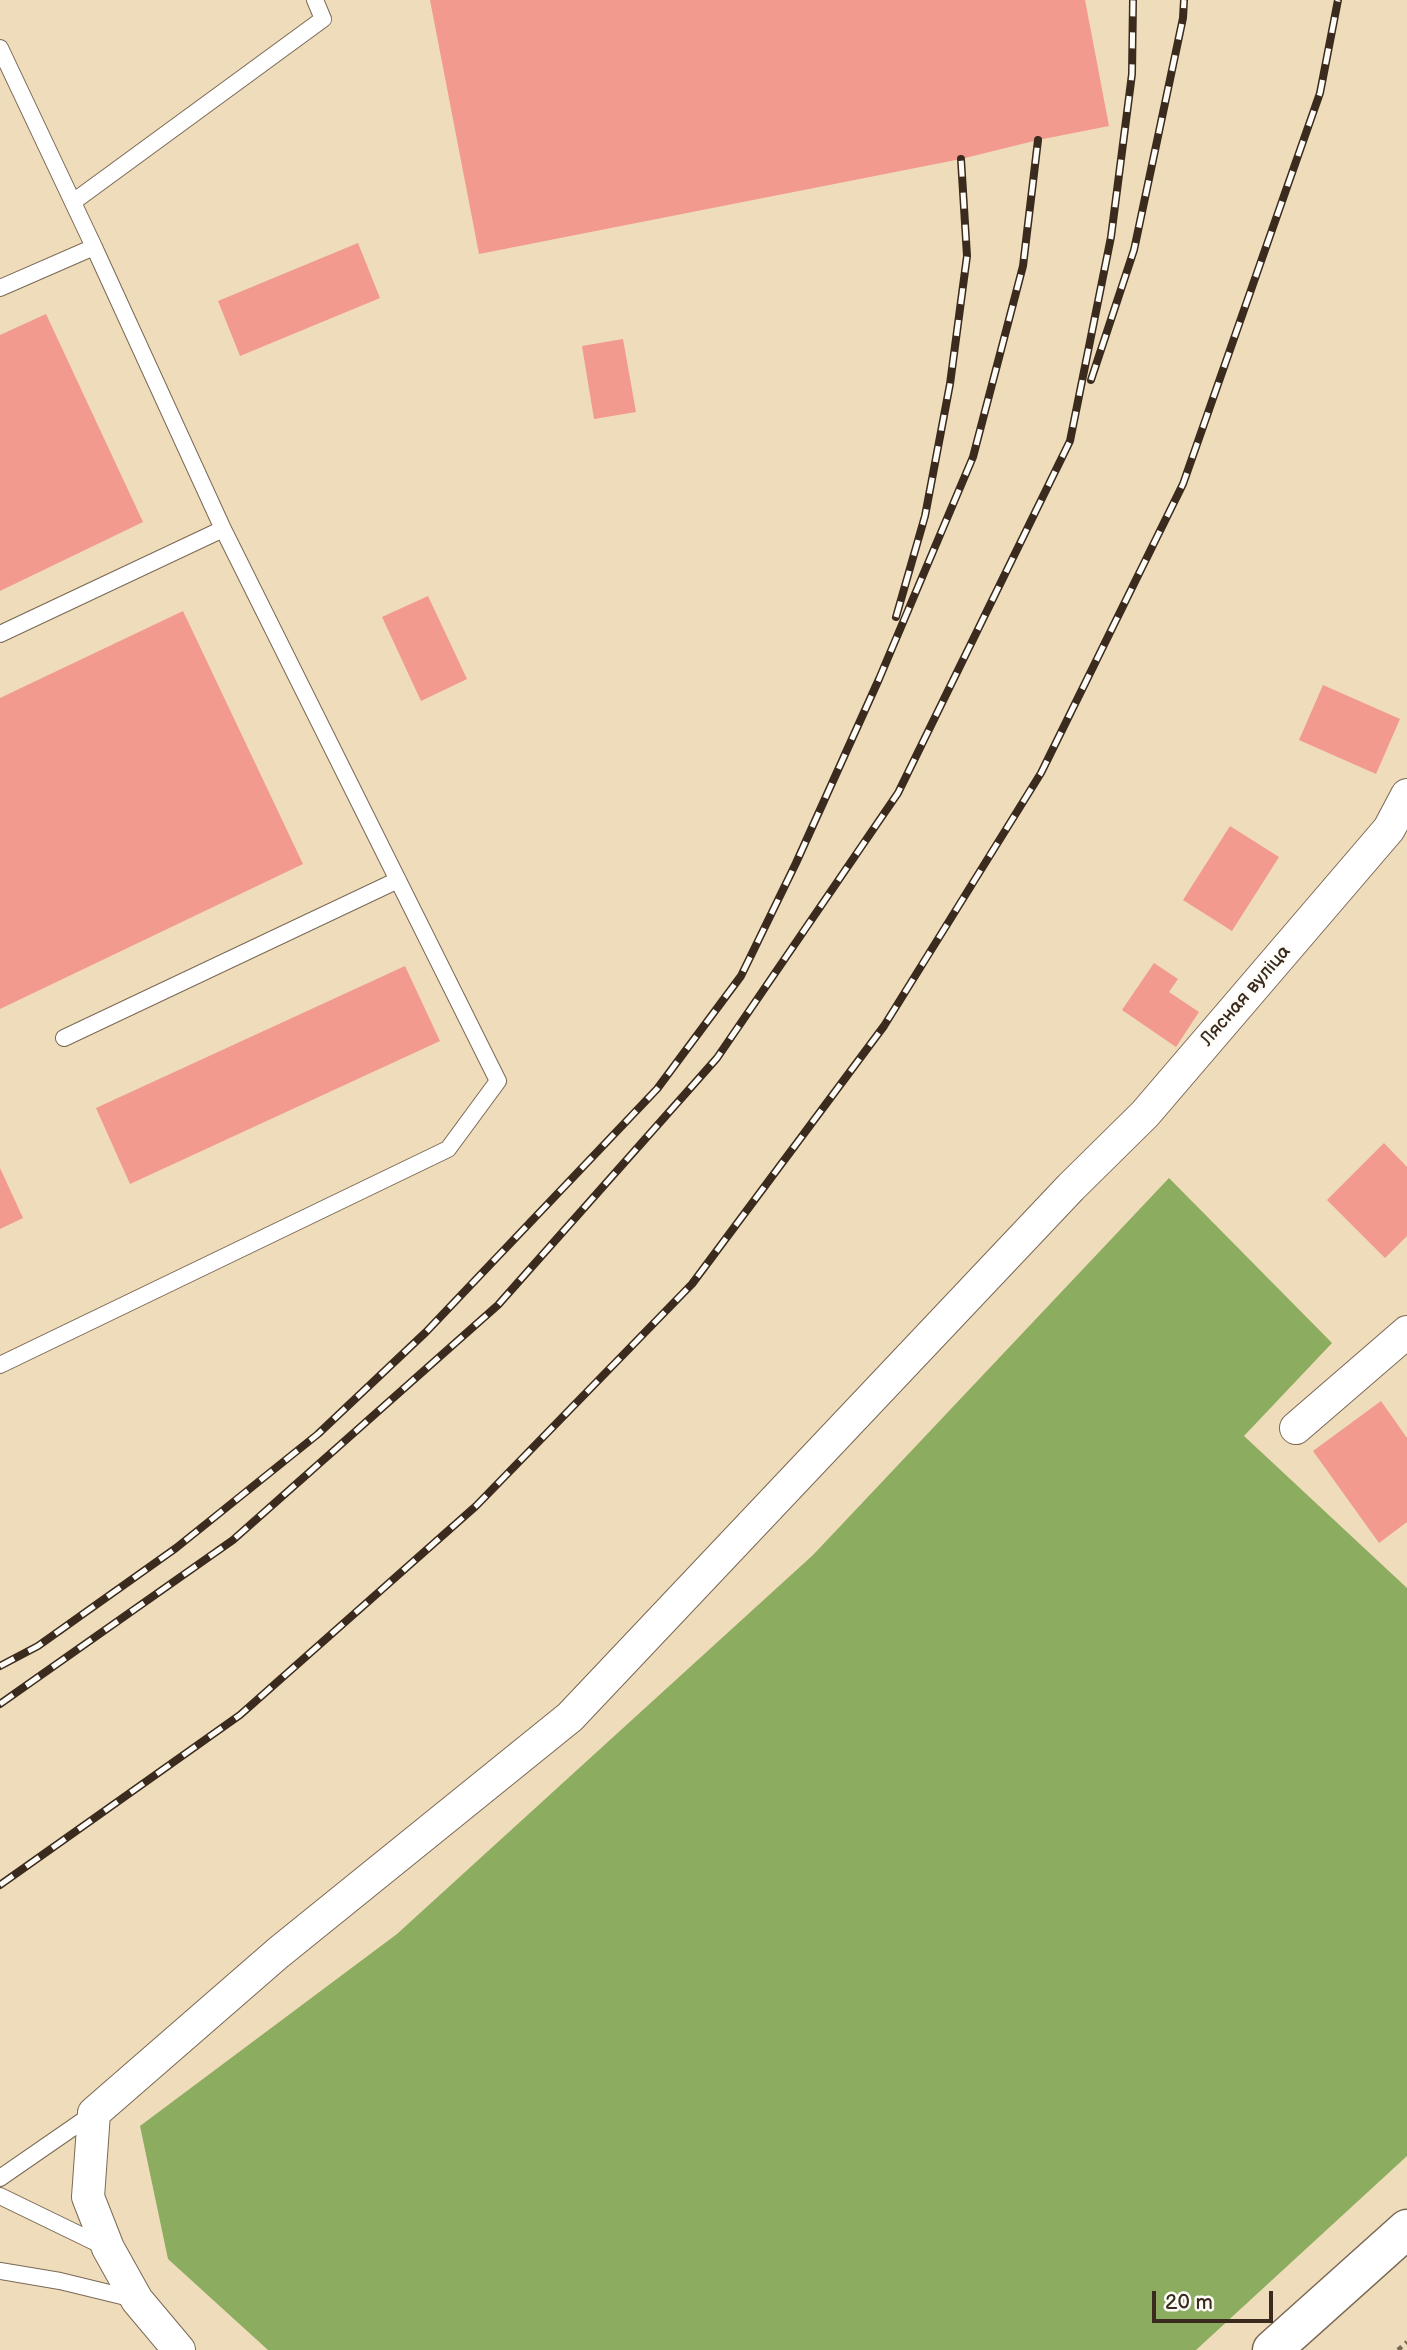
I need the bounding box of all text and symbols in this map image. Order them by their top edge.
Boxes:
street label: Лясная вуліца [1196,941,1296,1051]
scale bar [1155,2276,1276,2320]
text: 20 m [1165,2290,1213,2315]

